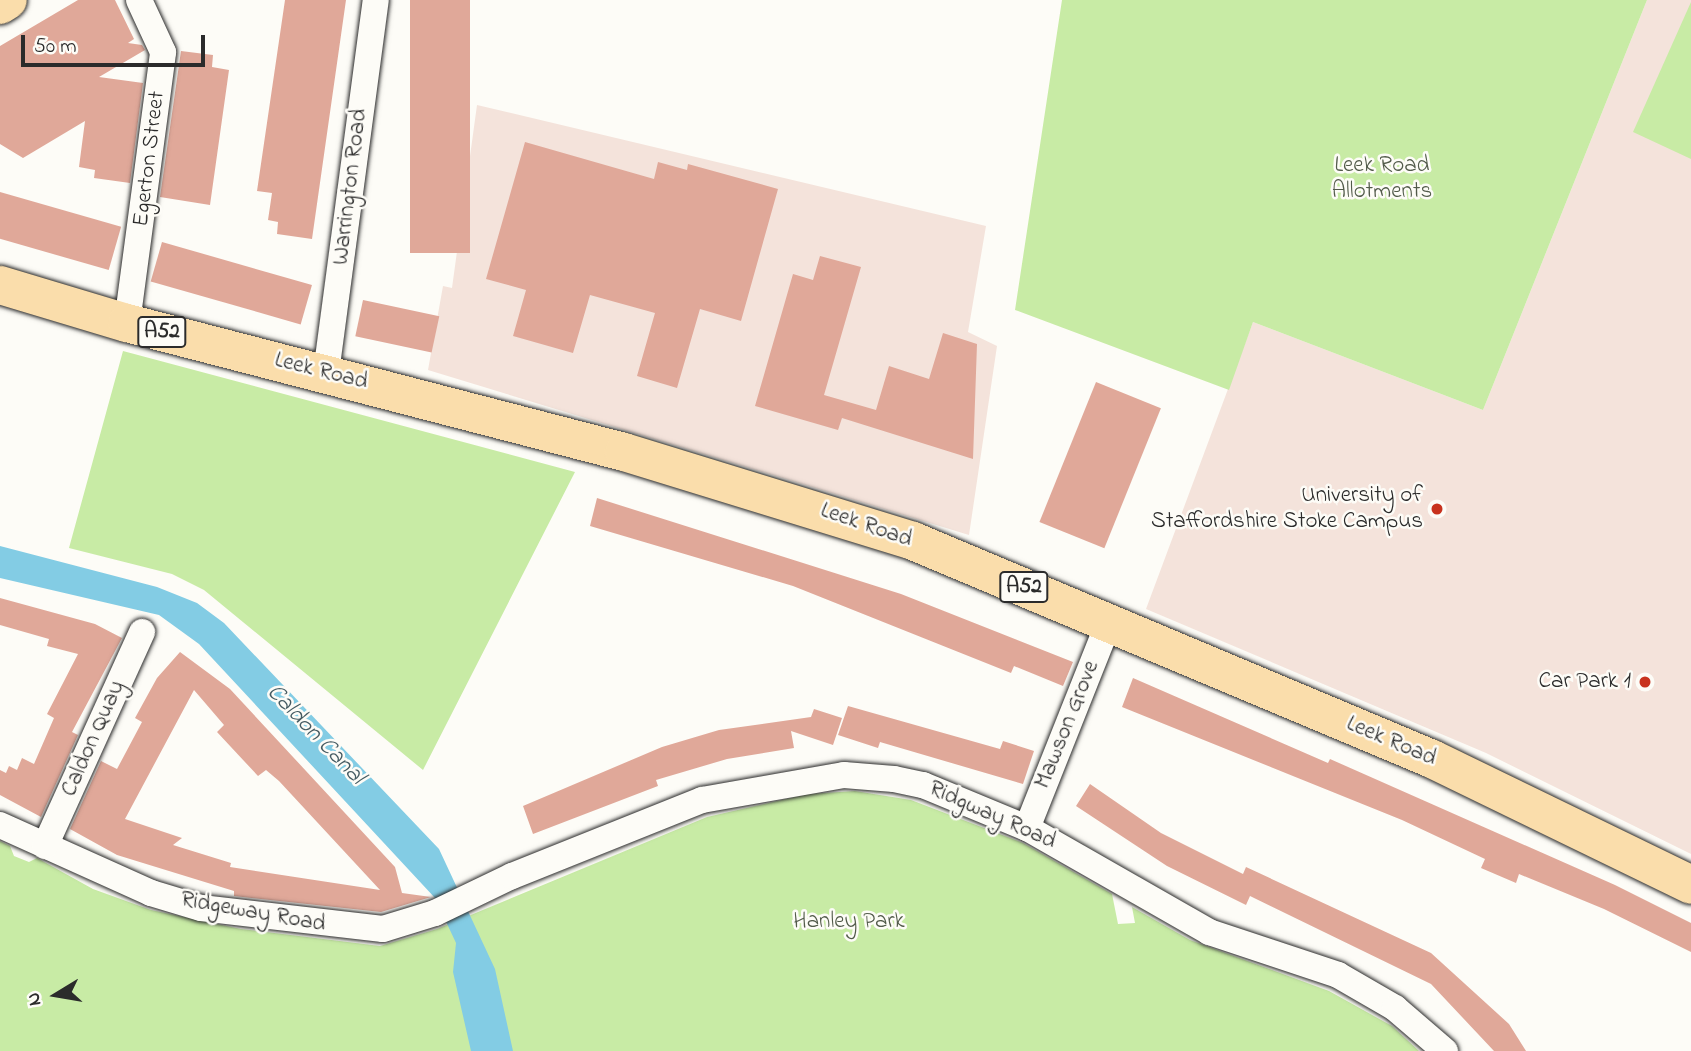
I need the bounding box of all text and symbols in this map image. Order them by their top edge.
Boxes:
scale bar [24,21,208,65]
text: 50 m [34,32,77,62]
street label: Egerton Street [128,90,172,228]
street label: Warrington Road [328,107,374,267]
park label: Leek Road Allotments [1332,152,1432,206]
road number: A52 [136,314,188,350]
street label: Leek Road [272,347,370,397]
place label: University of Staffordshire Stoke Campus [1151,482,1423,536]
street label: Leek Road [817,497,915,555]
marker: University of Staffordshire Stoke Campus [1429,501,1445,517]
road number: A52 [998,570,1050,604]
street label: Mawson Grove [1030,657,1106,793]
place label: Car Park 1 [1538,668,1631,696]
marker: Car Park 1 [1637,674,1653,690]
street label: Caldon Quay [56,677,132,801]
water label: Caldon Canal [260,679,370,791]
street label: Leek Road [1342,711,1440,773]
street label: Ridgway Road [924,776,1060,856]
street label: Ridgeway Road [178,887,328,939]
park label: Hanley Park [793,908,905,936]
north arrow [21,960,91,1030]
text: N [20,990,49,1008]

